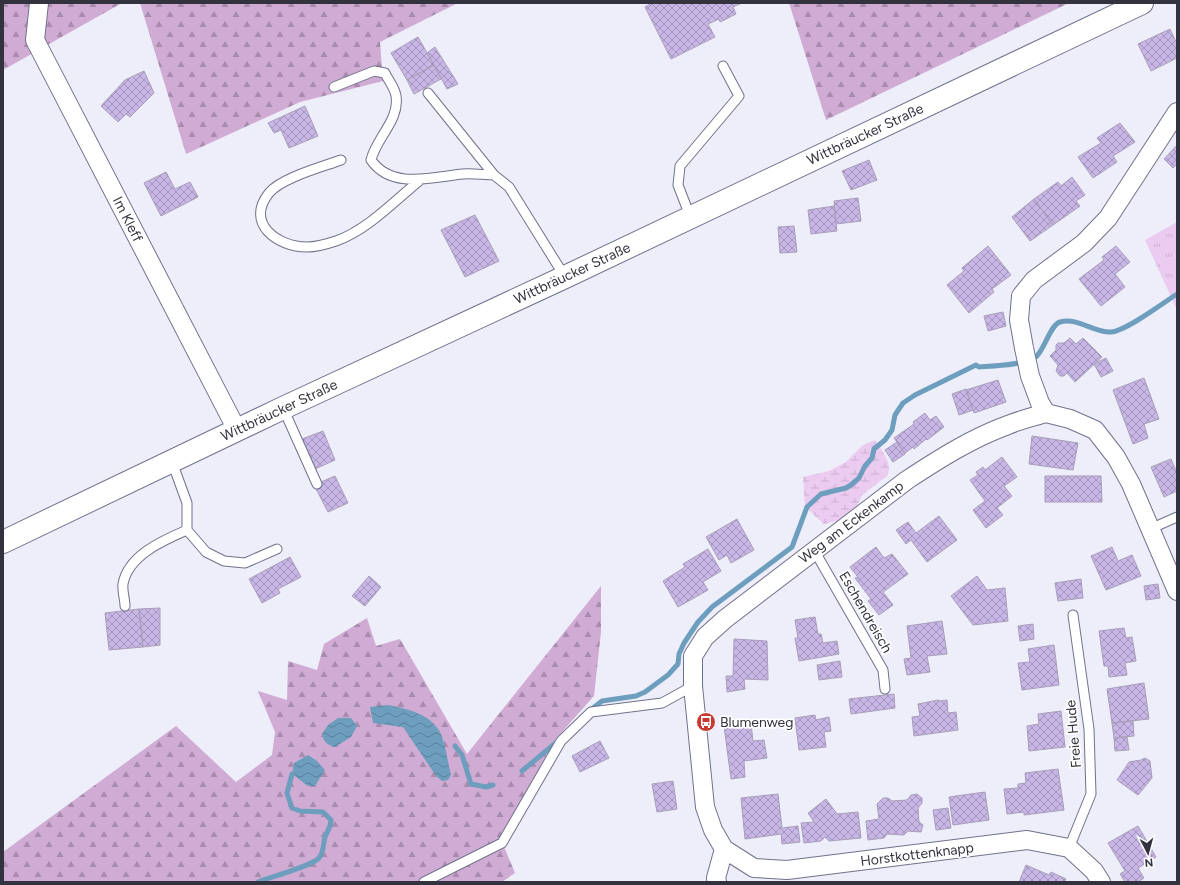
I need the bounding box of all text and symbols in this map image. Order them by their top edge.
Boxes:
street label: Wittbräucker Straße [804,100,926,169]
street label: Im Kleff [109,194,147,246]
street label: Wittbräucker Straße [511,239,633,308]
street label: Wittbräucker Straße [218,376,340,445]
street label: Weg am Eckenkamp [796,478,907,567]
street label: Eschendreisch [835,568,896,656]
street label: Freie Hude [1062,699,1085,769]
bus stop icon: Blumenweg [695,711,717,733]
place label: Blumenweg [720,714,793,731]
north arrow [1128,833,1168,873]
street label: Horstkottenknapp [859,839,975,870]
text: N [1144,856,1154,869]

